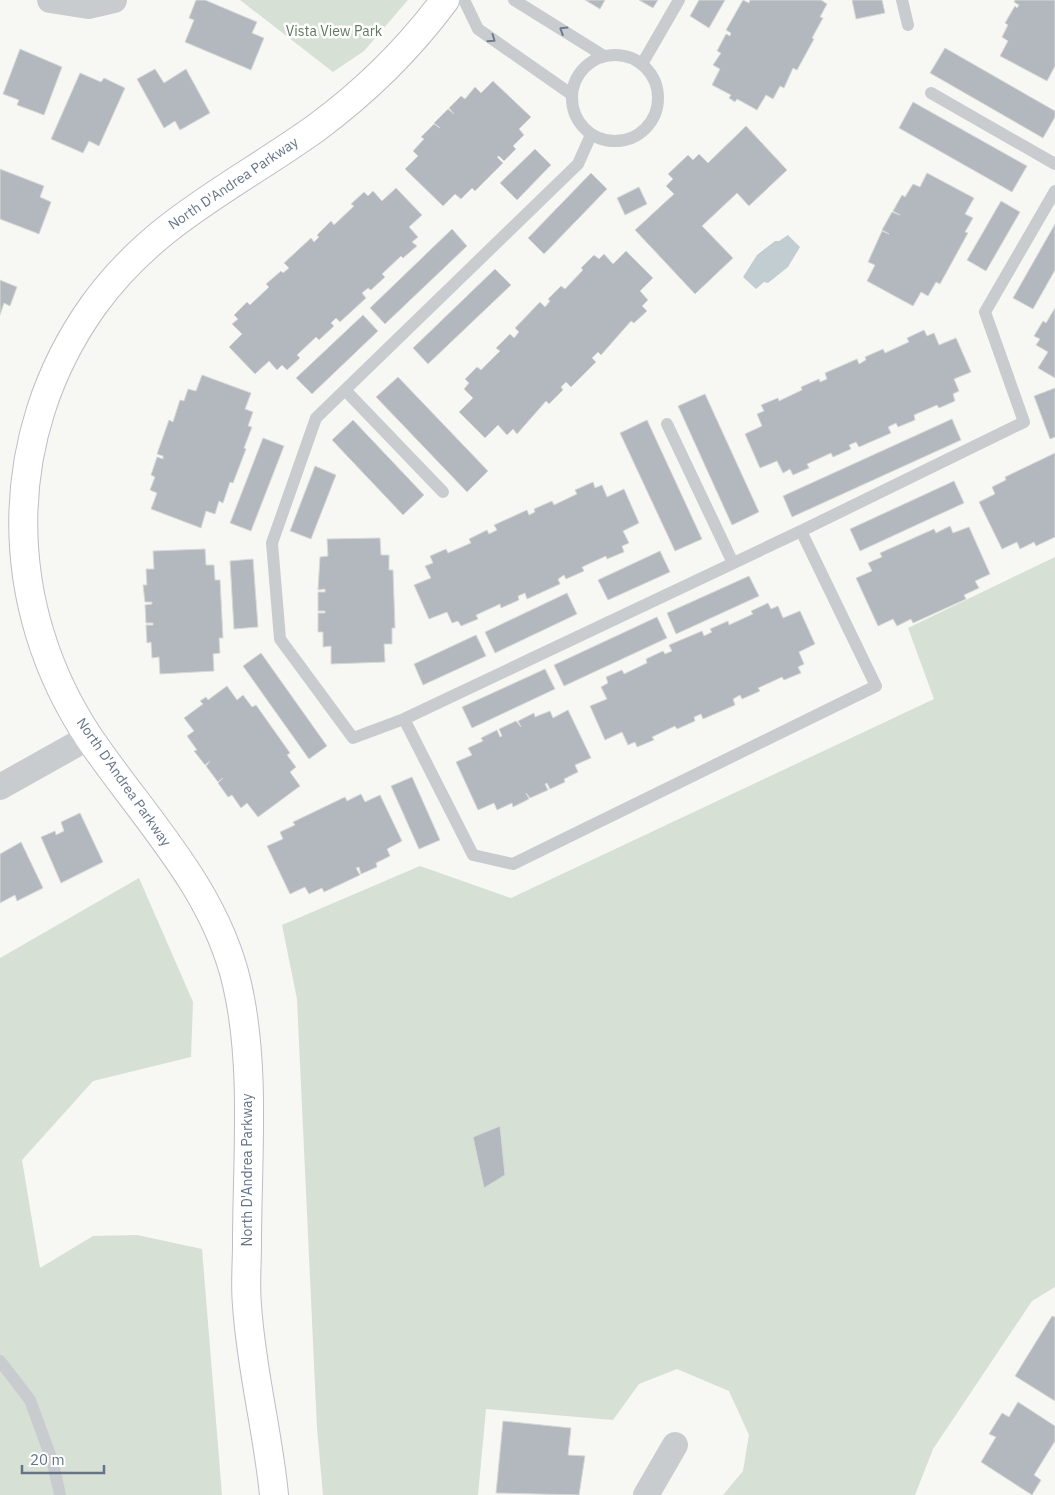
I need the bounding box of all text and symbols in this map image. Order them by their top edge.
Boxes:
park label: Vista View Park [286,22,383,40]
one-way arrow [559,27,568,36]
one-way arrow [486,33,495,42]
street label: North D'Andrea Parkway [165,133,301,233]
street label: North D'Andrea Parkway [73,714,175,850]
street label: North D'Andrea Parkway [238,1094,256,1246]
scale bar [22,1442,105,1474]
text: 20 m [30,1450,65,1469]

